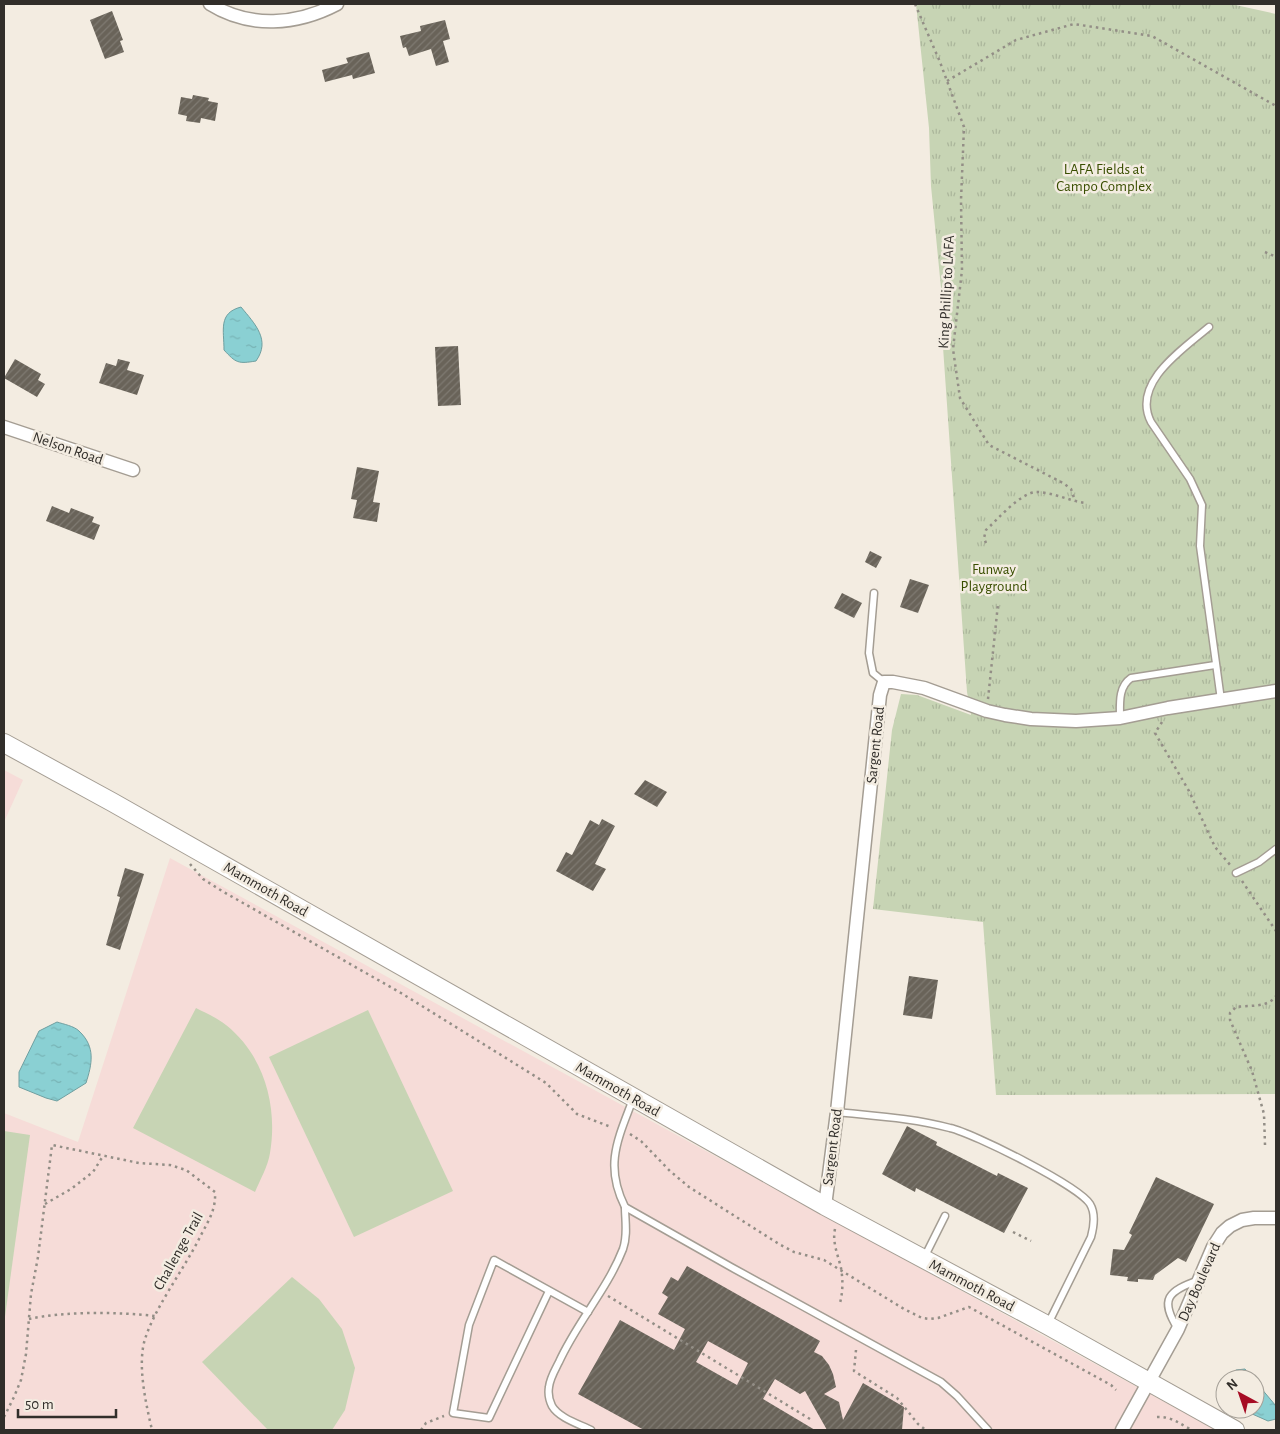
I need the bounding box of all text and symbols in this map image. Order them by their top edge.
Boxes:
park label: LAFA Fields at Campo Complex [1056,162,1152,194]
street label: King Phillip to LAFA [936,234,957,349]
street label: Nelson Road [31,429,105,468]
park label: Funway Playground [961,562,1028,594]
street label: Sargent Road [864,706,887,784]
street label: Mammoth Road [221,859,311,920]
street label: Mammoth Road [573,1059,663,1120]
street label: Sargent Road [820,1107,845,1186]
street label: Challenge Trail [151,1210,206,1293]
street label: Day Boulevard [1175,1240,1224,1324]
street label: Mammoth Road [926,1257,1017,1314]
north arrow [1215,1369,1265,1419]
text: N [1224,1376,1241,1393]
scale bar [18,1386,115,1418]
text: 50 m [25,1397,54,1412]

